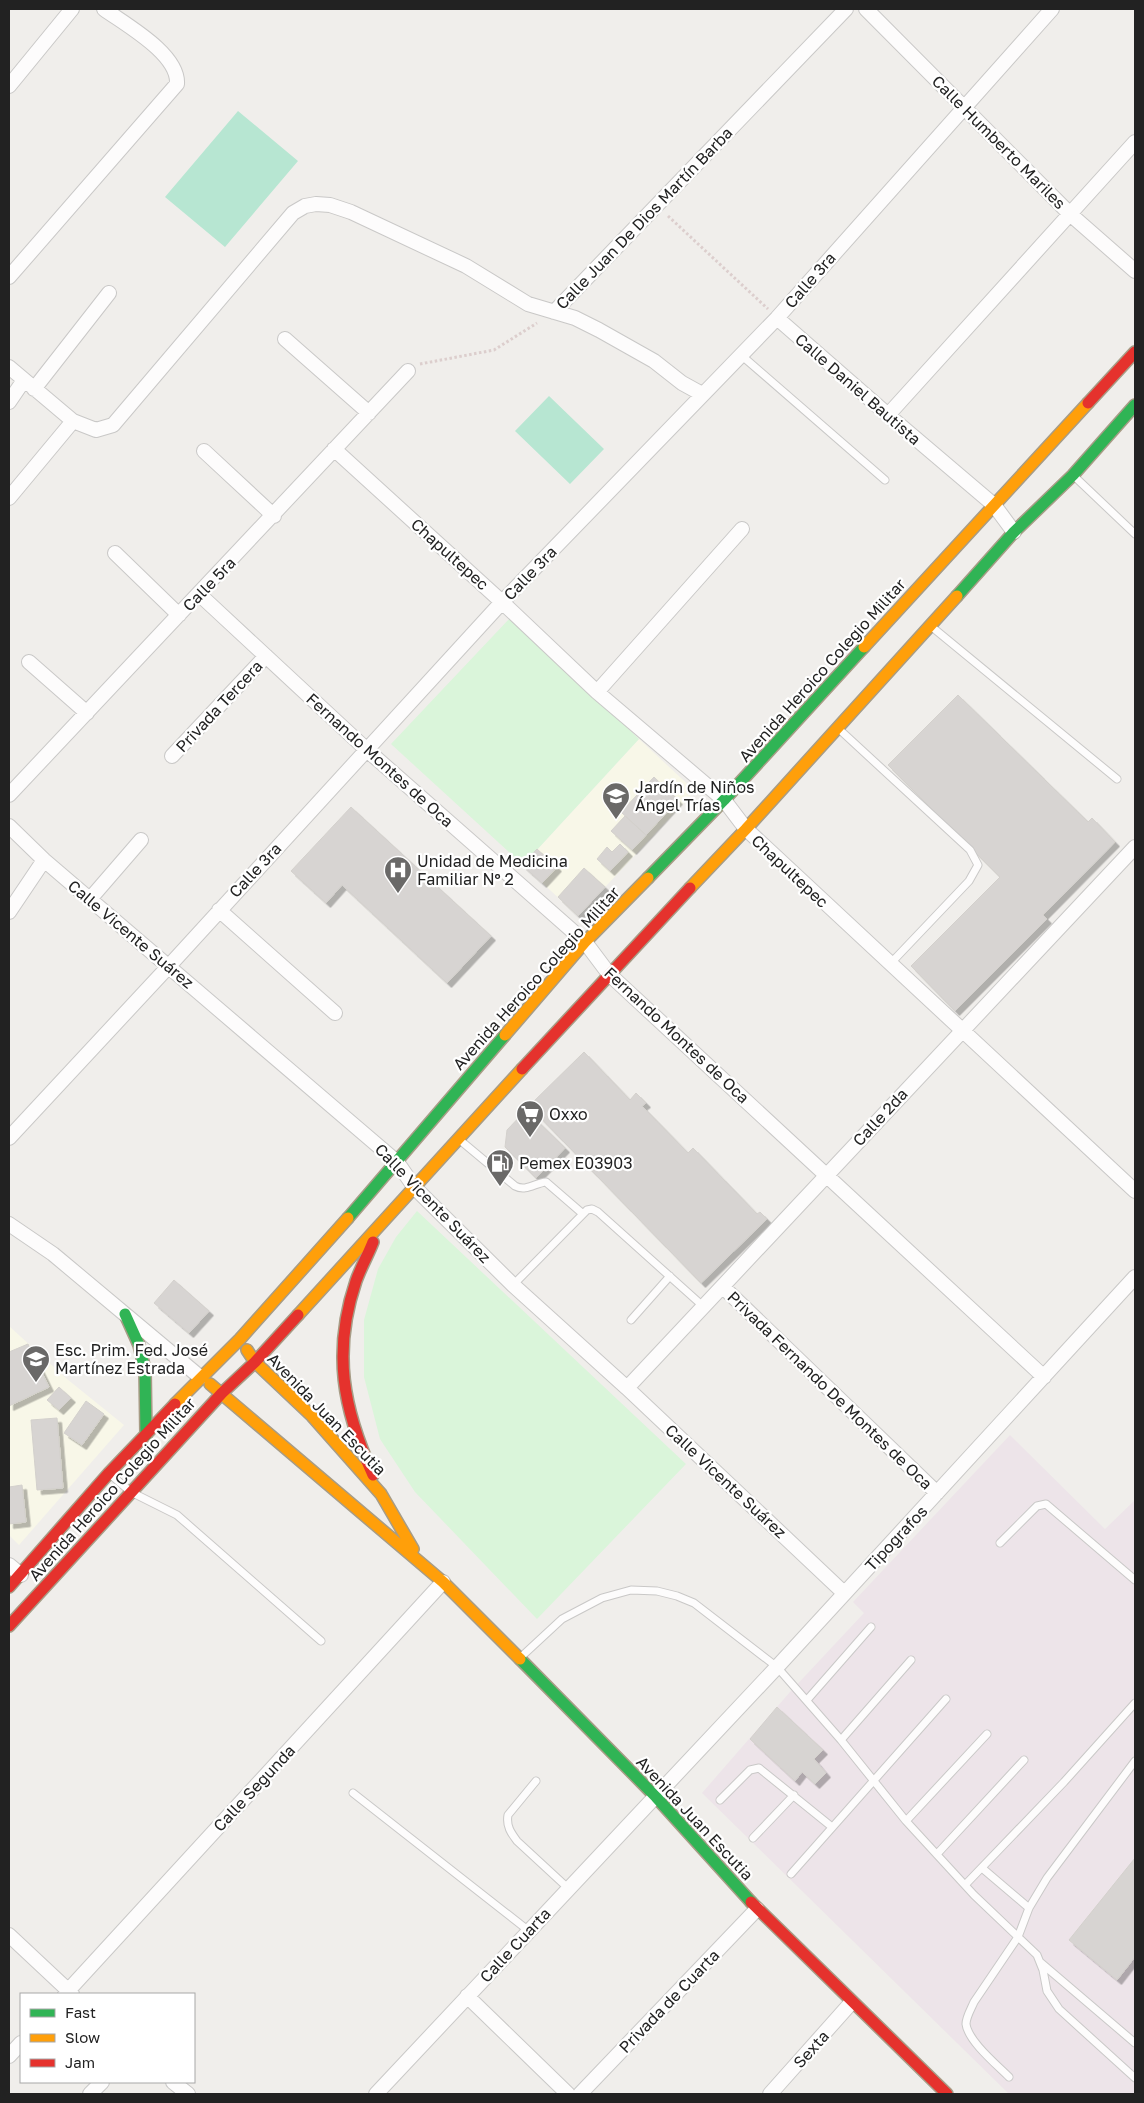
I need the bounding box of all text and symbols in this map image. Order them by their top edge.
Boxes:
street label: Calle Humberto Mariles [928,71,1070,213]
street label: Calle Juan De Dios Martín Barba [552,123,736,313]
street label: Calle 3ra [780,248,840,312]
street label: Calle Daniel Bautista [791,329,925,449]
street label: Chapultepec [407,514,493,594]
street label: Calle 3ra [499,542,561,604]
street label: Calle 5ra [178,553,240,615]
street label: Avenida Heroico Colegio Militar [734,574,910,766]
street label: Privada Tercera [171,656,267,756]
street label: Fernando Montes de Oca [302,689,458,831]
place label: Jardín de Niños Ángel Trías [635,777,754,815]
school or university icon: Jardín de Niños Ángel Trías [601,781,631,820]
street label: Chapultepec [747,830,833,912]
street label: Calle 3ra [225,838,285,902]
place label: Unidad de Medicina Familiar Nº 2 [417,851,568,889]
hospital icon: Unidad de Medicina Familiar Nº 2 [383,855,413,894]
street label: Calle Vicente Suárez [64,876,198,992]
street label: Avenida Heroico Colegio Militar [448,882,624,1074]
street label: Fernando Montes de Oca [600,963,754,1107]
street label: Calle 2da [848,1084,912,1150]
supermarket icon: Oxxo [515,1099,545,1138]
place label: Oxxo [549,1104,588,1124]
street label: Calle Vicente Suárez [371,1139,495,1267]
fuel station icon: Pemex E03903 [485,1148,515,1187]
place label: Pemex E03903 [519,1153,633,1173]
street label: Privada Fernando De Montes de Oca [723,1287,937,1493]
place label: Esc. Prim. Fed. José Martínez Estrada [55,1340,208,1378]
school or university icon: Esc. Prim. Fed. José Martínez Estrada [21,1344,51,1383]
street label: Avenida Juan Escutia [263,1349,391,1479]
street label: Avenida Heroico Colegio Militar [24,1393,200,1585]
street label: Calle Vicente Suárez [661,1420,791,1542]
street label: Tipografos [861,1501,931,1575]
street label: Calle Segunda [209,1741,299,1835]
street label: Avenida Juan Escutia [632,1752,758,1884]
street label: Calle Cuarta [475,1903,555,1987]
street label: Privada de Cuarta [615,1945,723,2057]
legend [20,1993,195,2083]
text: Fast [65,2003,96,2021]
street label: Sexta [789,2026,833,2072]
text: Slow [65,2028,100,2046]
text: Jam [65,2053,95,2071]

